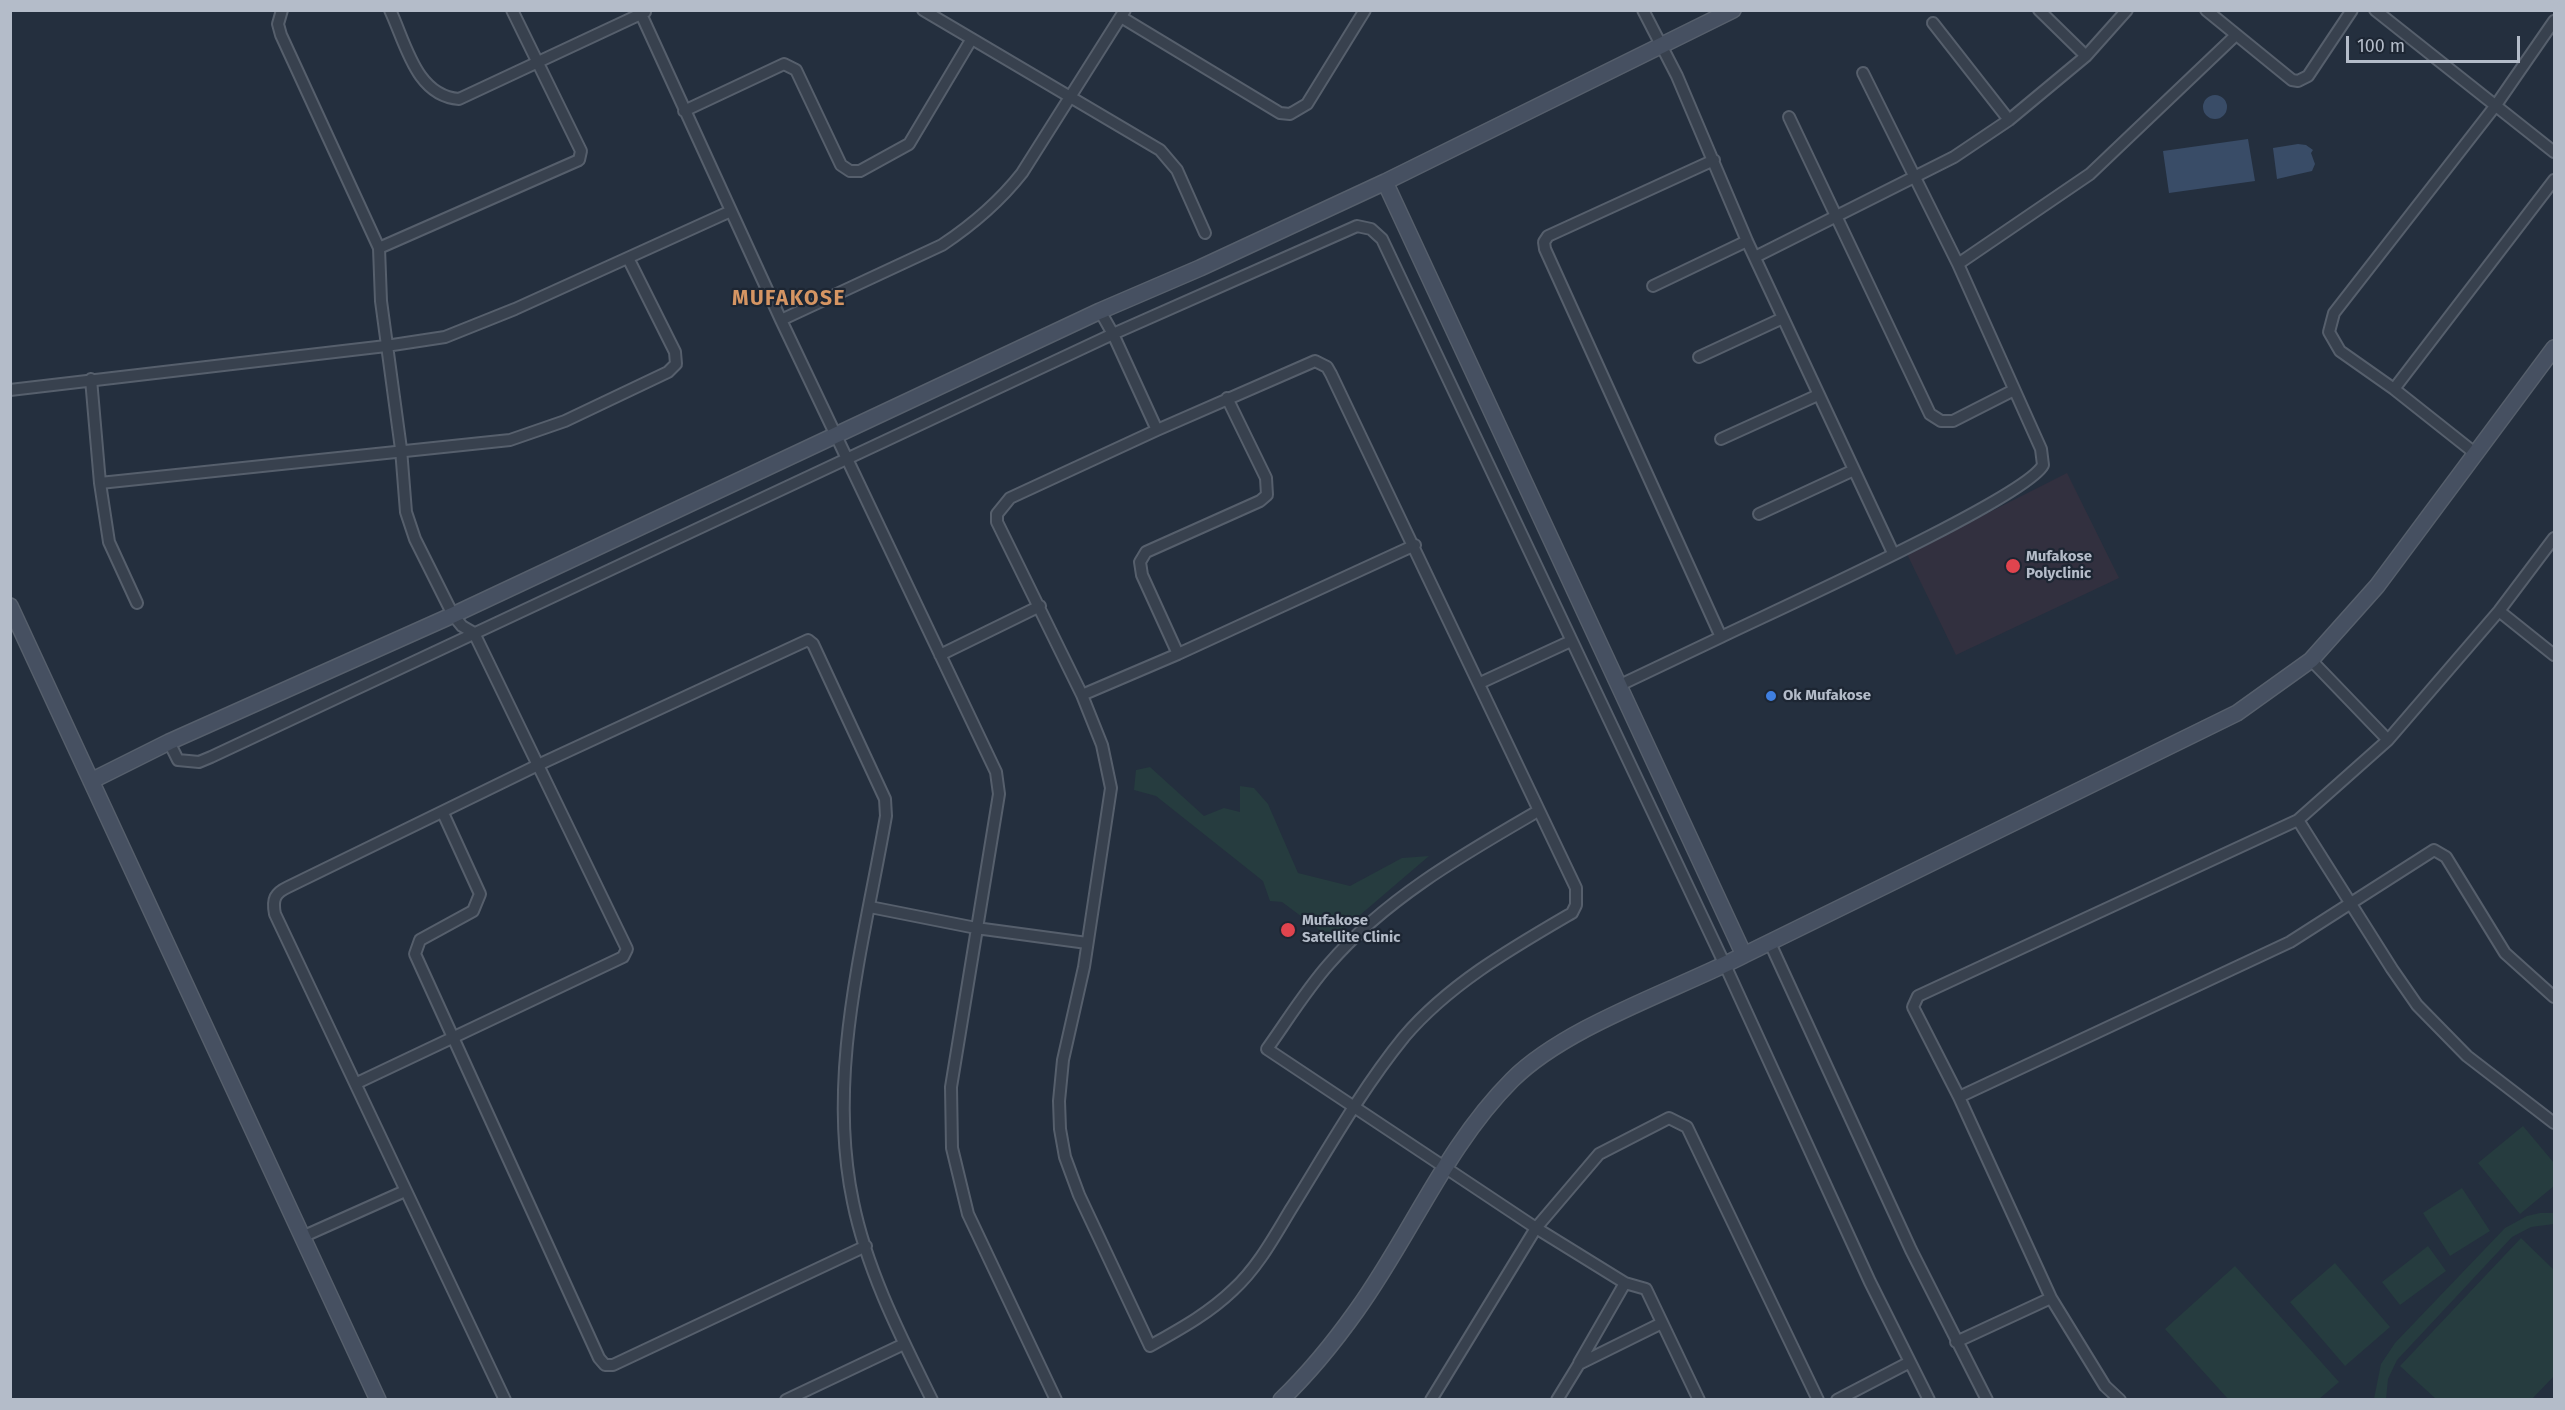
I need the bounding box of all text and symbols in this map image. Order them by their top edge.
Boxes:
scale bar [2349,24,2523,62]
text: 100 m [2357,35,2405,57]
district label: MUFAKOSE [732,286,846,312]
place label: Mufakose Polyclinic [2026,548,2092,583]
marker: Mufakose Polyclinic [2004,557,2022,575]
place label: Ok Mufakose [1783,687,1871,705]
marker: Ok Mufakose [1764,689,1778,703]
place label: Mufakose Satellite Clinic [1302,912,1400,947]
marker: Mufakose Satellite Clinic [1279,921,1297,939]

